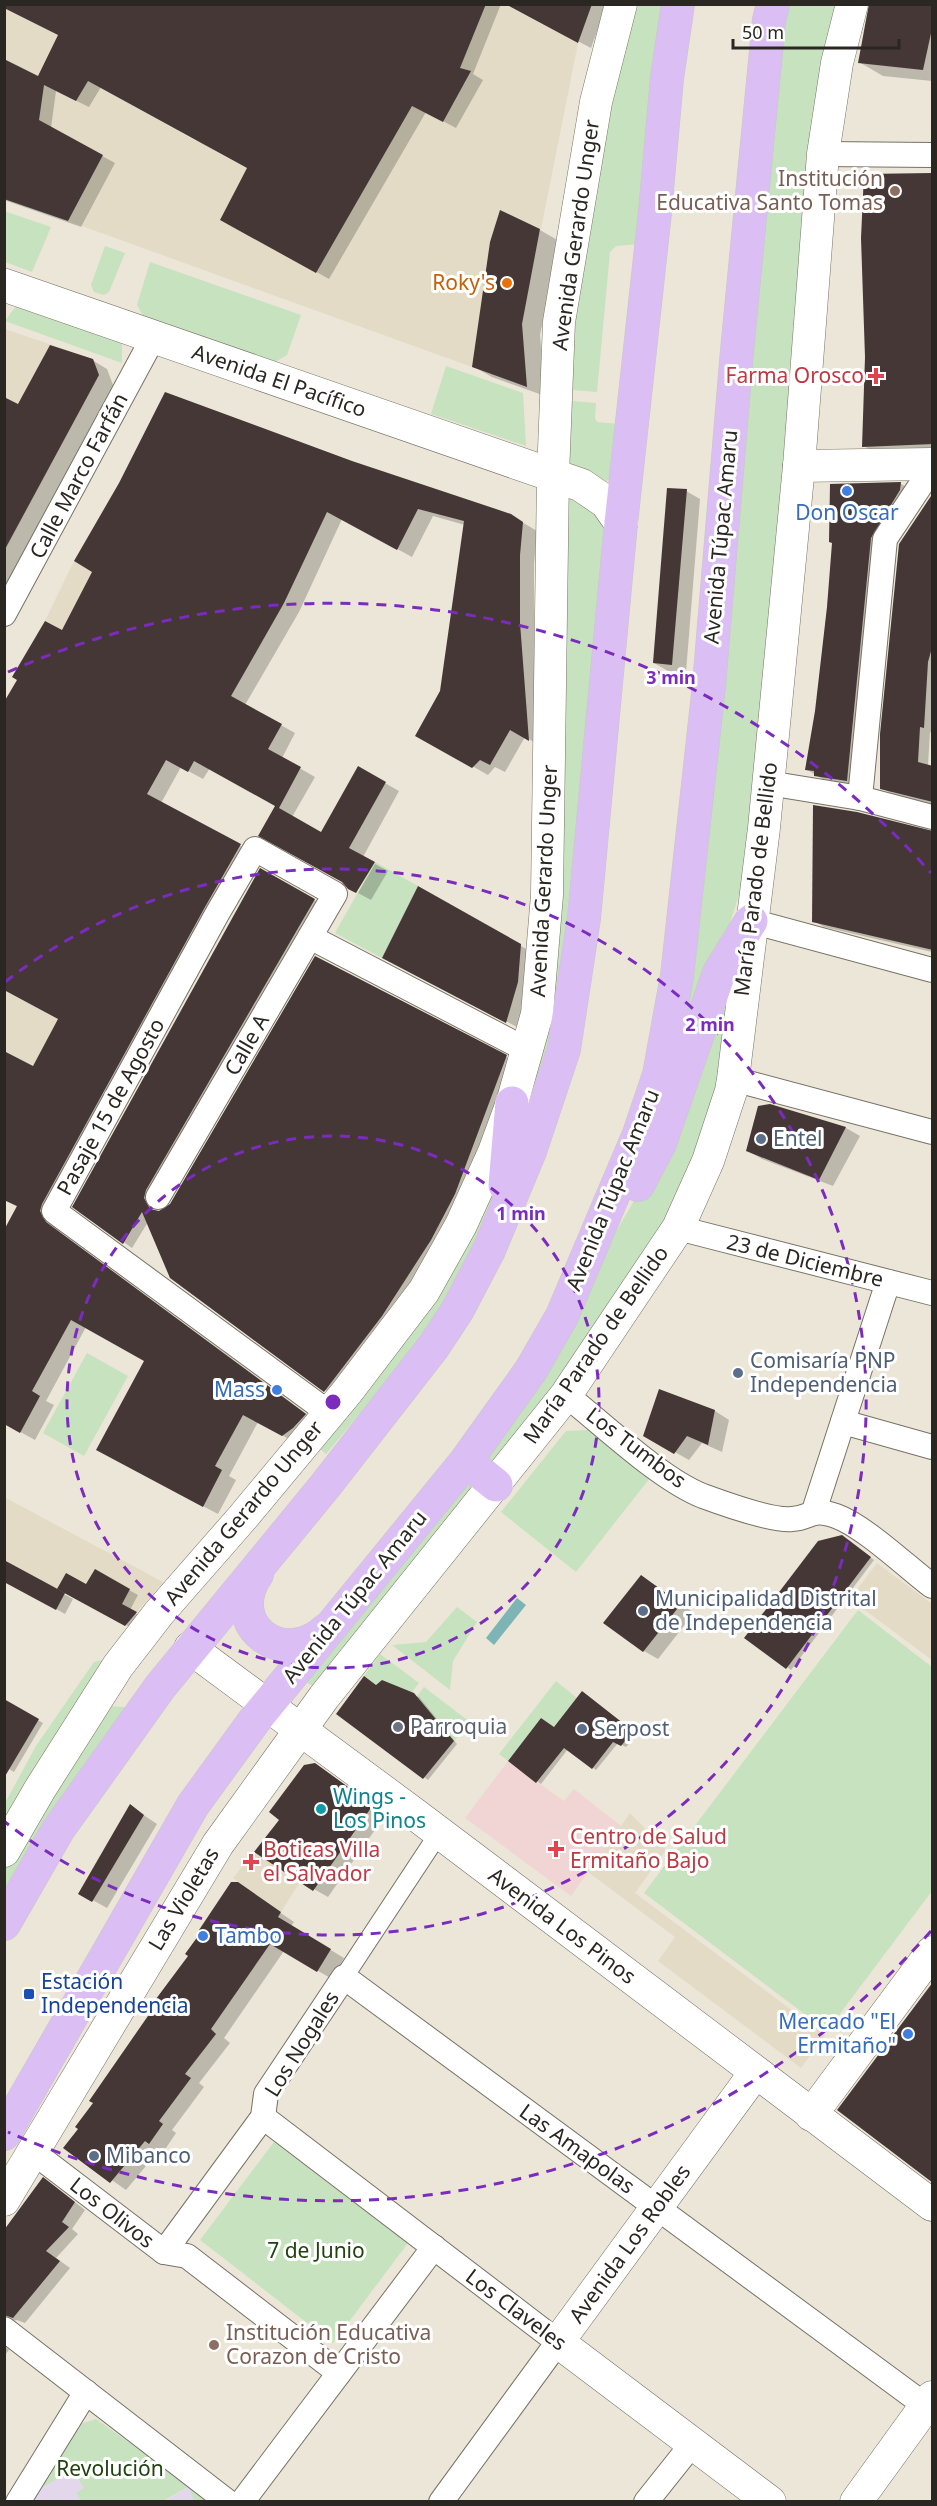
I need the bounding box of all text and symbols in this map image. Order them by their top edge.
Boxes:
scale bar [733,12,900,50]
text: 50 m [742,20,784,44]
street label: Avenida Gerardo Unger [545,117,605,352]
place label: Institución Educativa Santo Tomas [656,164,883,216]
marker: Institución Educativa Santo Tomas [888,184,902,198]
place label: Roky's [432,268,495,296]
marker: Roky's [500,276,514,290]
street label: Avenida El Pacífico [189,337,370,423]
place label: Farma Orosco [726,361,864,389]
marker: Farma Orosco [869,369,883,383]
street label: Calle Marco Farfán [23,388,134,563]
street label: Avenida Túpac Amaru [697,429,743,645]
marker: Don Oscar [840,484,854,498]
place label: Don Oscar [795,498,899,526]
text: 3 min [646,665,696,689]
street label: María Parado de Bellido [727,760,783,997]
street label: Avenida Gerardo Unger [523,764,563,998]
street label: Calle A [217,1008,275,1080]
text: 2 min [685,1012,735,1036]
street label: Pasaje 15 de Agosto [50,1013,170,1200]
street label: Avenida Túpac Amaru [559,1085,665,1294]
place label: Entel [773,1124,823,1152]
marker: Entel [754,1132,768,1146]
text: 1 min [496,1201,546,1225]
street label: 23 de Diciembre [724,1227,886,1293]
street label: María Parado de Bellido [516,1240,674,1449]
place label: Comisaría PNP Independencia [750,1346,898,1398]
marker: Comisaría PNP Independencia [731,1366,745,1380]
place label: Mass [214,1375,265,1403]
marker: Mass [270,1383,284,1397]
centre of rings [323,1392,343,1412]
street label: Los Tumbos [581,1400,692,1494]
street label: Avenida Gerardo Unger [158,1414,329,1611]
street label: Avenida Túpac Amaru [276,1504,433,1689]
place label: Municipalidad Distrital de Independencia [655,1584,877,1636]
marker: Municipalidad Distrital de Independencia [636,1604,650,1618]
place label: Parroquia [410,1712,507,1740]
place label: Serpost [594,1714,670,1742]
marker: Parroquia [391,1720,405,1734]
marker: Serpost [575,1722,589,1736]
place label: Wings - Los Pinos [333,1782,426,1834]
marker: Wings - Los Pinos [314,1802,328,1816]
place label: Centro de Salud Ermitaño Bajo [570,1822,727,1874]
place label: Boticas Villa el Salvador [263,1835,380,1887]
marker: Centro de Salud Ermitaño Bajo [547,1840,565,1858]
street label: Las Violetas [141,1842,225,1955]
marker: Boticas Villa el Salvador [244,1855,258,1869]
street label: Avenida Los Pinos [483,1861,642,1990]
place label: Tambo [215,1921,282,1949]
marker: Tambo [196,1929,210,1943]
place label: Estación Independencia [41,1967,189,2019]
street label: Los Nogales [258,1985,345,2102]
marker: Estación Independencia [22,1987,36,2001]
place label: Mercado "El Ermitaño" [778,2007,896,2059]
marker: Mercado "El Ermitaño" [901,2027,915,2041]
street label: Las Amapolas [514,2097,641,2199]
place label: Mibanco [106,2141,191,2169]
marker: Mibanco [87,2149,101,2163]
street label: Avenida Los Robles [562,2158,696,2328]
street label: Los Olivos [65,2170,161,2254]
park label: 7 de Junio [267,2236,365,2264]
street label: Los Claveles [460,2262,573,2356]
place label: Institución Educativa Corazon de Cristo [226,2318,431,2370]
marker: Institución Educativa Corazon de Cristo [207,2338,221,2352]
park label: Revolución [56,2454,164,2482]

